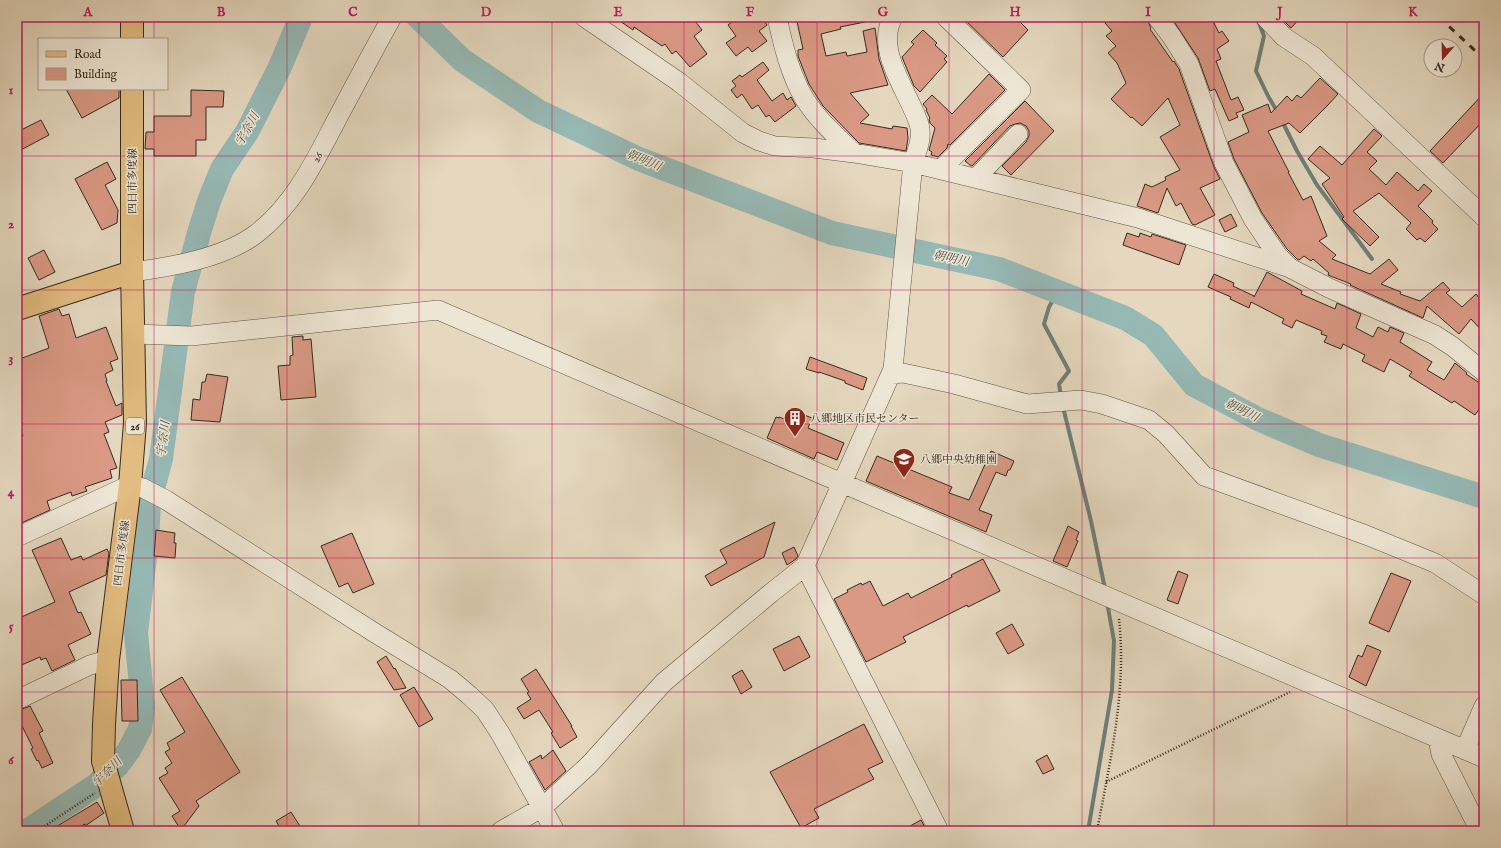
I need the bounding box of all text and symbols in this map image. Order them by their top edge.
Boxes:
text: A [83,4,94,21]
text: B [217,4,226,21]
text: C [348,4,358,21]
text: D [481,4,492,21]
text: E [613,4,623,21]
text: F [746,4,755,21]
text: G [878,4,889,21]
text: H [1009,4,1021,21]
text: I [1145,4,1151,21]
text: J [1275,4,1283,21]
text: K [1408,4,1418,21]
legend [38,38,168,90]
north arrow [1423,38,1463,78]
text: Road [74,47,102,62]
text: N [1433,58,1448,75]
text: Building [74,67,118,82]
text: 1 [9,82,14,99]
water label: 宇奈川 [232,108,264,149]
water label: 朝明川 [624,147,665,175]
street label: 四日市多度線 [126,148,140,214]
street label: 26 [309,150,327,165]
text: 2 [8,216,14,233]
water label: 朝明川 [932,247,972,270]
text: 3 [9,350,14,367]
water label: 朝明川 [1222,396,1263,426]
building icon: 八郷地区市民センター [782,405,808,438]
place label: 八郷地区市民センター [810,412,920,426]
road number: 26 [126,418,144,434]
water label: 宇奈川 [154,418,174,458]
school or university icon: 八郷中央幼稚園 [891,446,917,479]
place label: 八郷中央幼稚園 [920,453,997,467]
text: 4 [8,484,15,501]
street label: 四日市多度線 [111,520,133,587]
text: 5 [9,618,14,635]
text: 6 [8,752,14,769]
water label: 宇奈川 [89,753,127,790]

